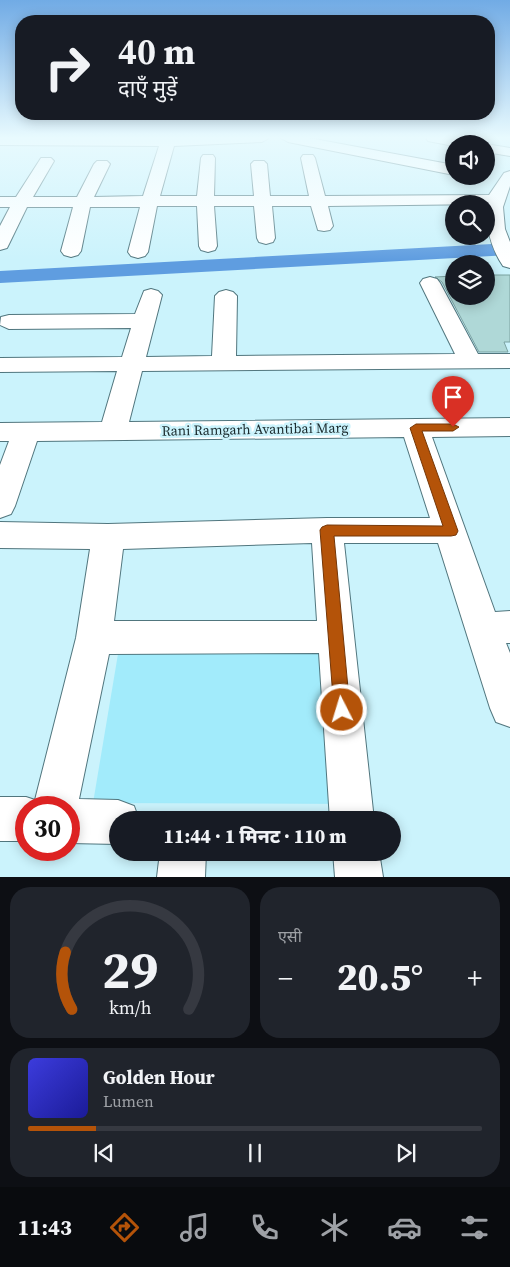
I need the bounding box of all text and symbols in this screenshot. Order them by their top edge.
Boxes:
text: 40 m [118,28,195,76]
icon: right [35,35,100,100]
text: दाएँ मुड़ें [118,73,178,103]
map controls [445,135,495,305]
button: sound [445,135,495,185]
button: search [445,195,495,245]
button: layers [445,255,495,305]
pin [432,376,474,427]
icon: arrive [439,383,467,411]
street label: Rani Ramgarh Avantibai Marg [161,417,349,441]
position arrow [315,683,367,735]
speed limit sign: 30 [15,796,80,861]
text: 11:44 · 1 मिनट · 110 m [164,823,346,849]
text: एसी [278,925,302,947]
text: 29 [102,934,158,1005]
text: 20.5° [337,951,423,1003]
text: − [278,959,293,997]
text: + [467,959,482,997]
text: km/h [109,995,152,1020]
text: Golden Hour [103,1064,215,1090]
text: Lumen [103,1090,154,1112]
icon: previous [90,1139,118,1167]
icon: pause [241,1139,269,1167]
icon: next [392,1139,420,1167]
icon: directions [107,1210,142,1245]
icon: music [177,1210,212,1245]
icon: phone [247,1210,282,1245]
icon: climate [317,1210,352,1245]
icon: car [387,1210,422,1245]
icon: filters [457,1210,492,1245]
text: 11:43 [18,1212,72,1242]

